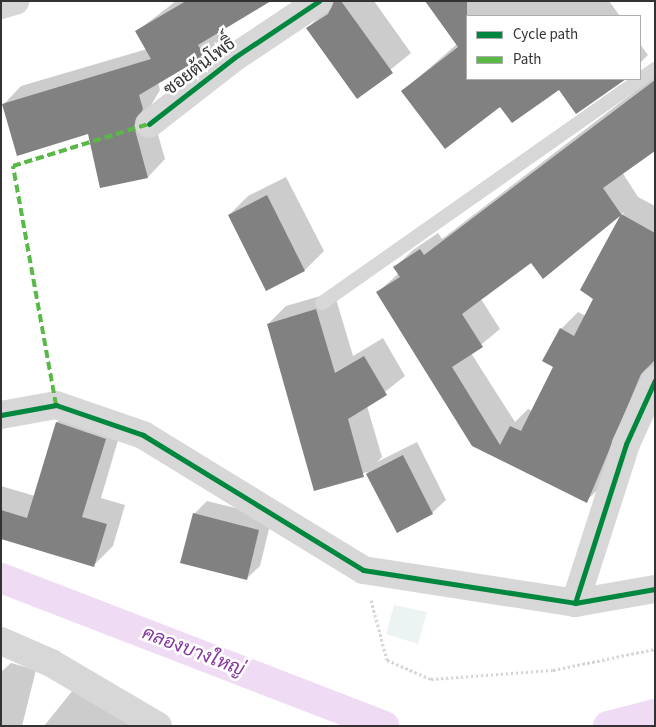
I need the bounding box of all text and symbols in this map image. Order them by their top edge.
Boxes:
legend [466,15,641,80]
text: Cycle path [513,24,578,45]
street label: ซอยต้นโพธิ์ [160,33,240,101]
text: Path [513,49,541,70]
water label: คลองบางใหญ่ [139,622,247,682]

